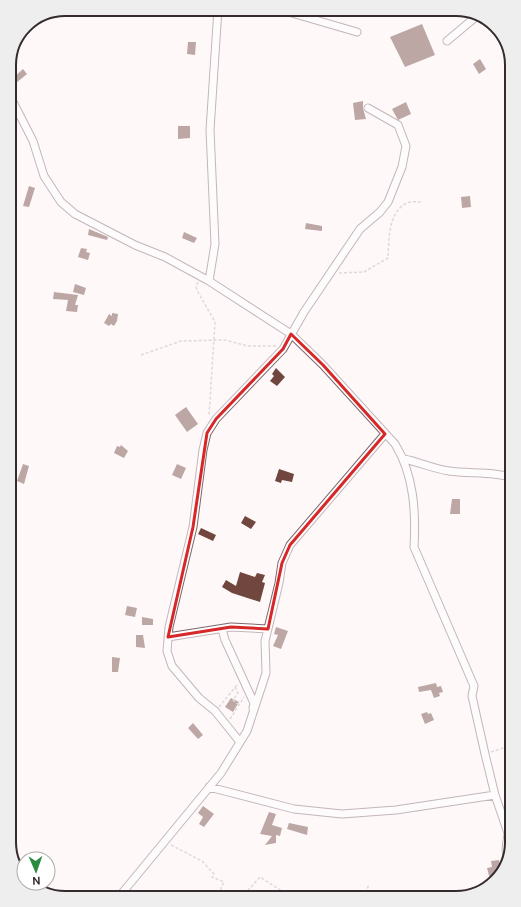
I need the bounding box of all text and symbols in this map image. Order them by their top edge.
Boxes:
north arrow [16,851,56,891]
text: N [32,874,41,888]

